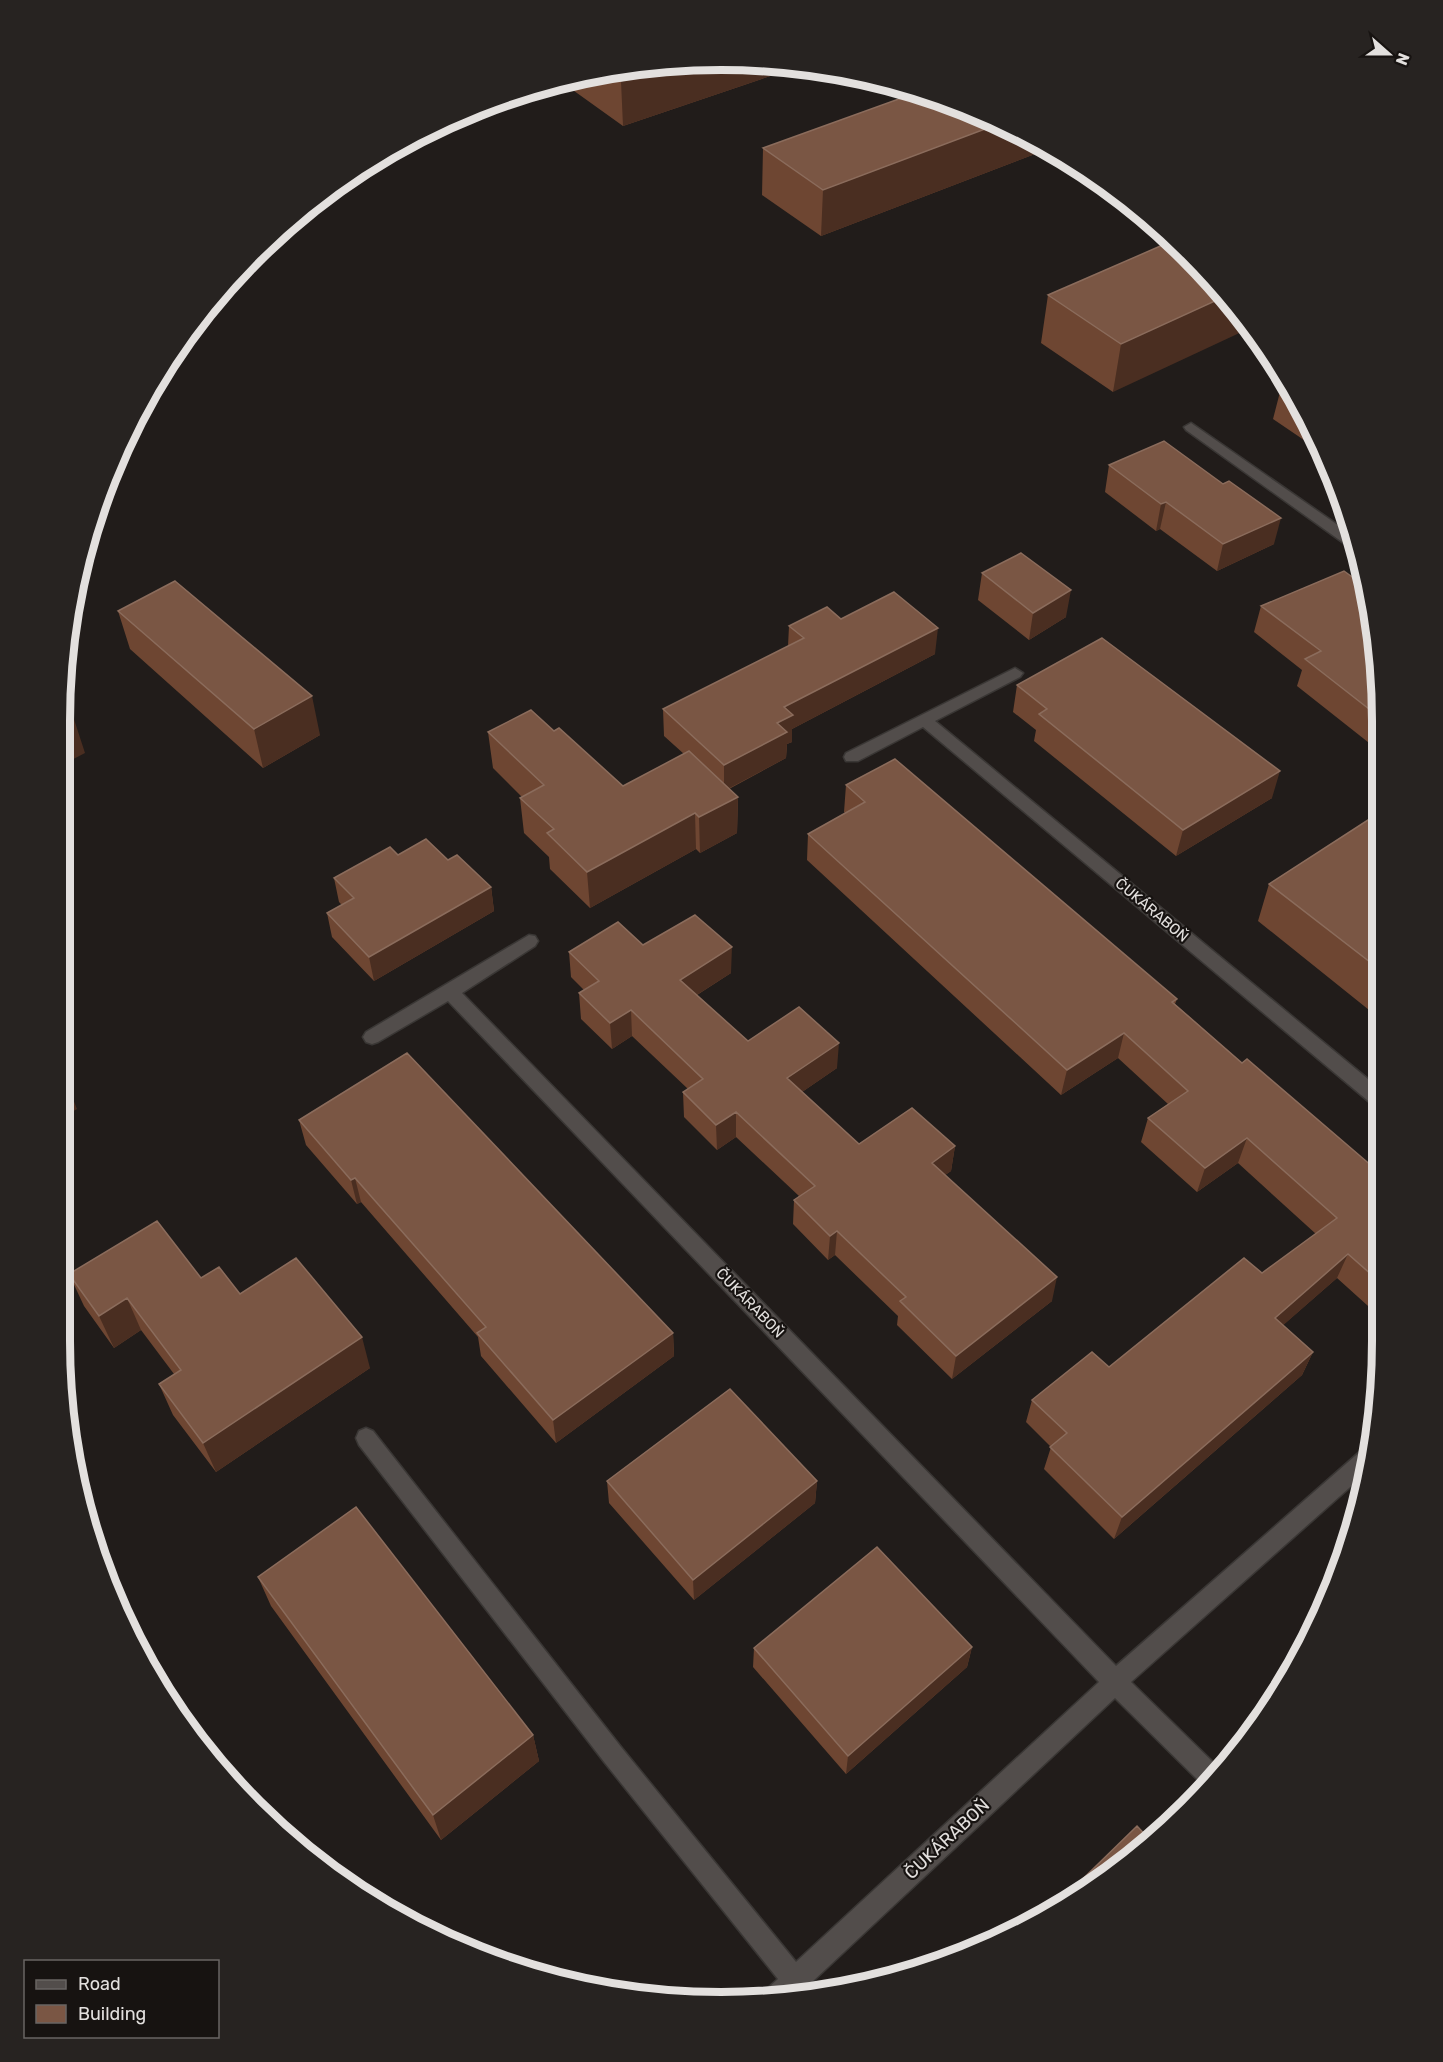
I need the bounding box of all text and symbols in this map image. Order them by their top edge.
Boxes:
north arrow [1359,24,1419,84]
text: N [1392,50,1413,68]
street label: ČUKÁRABOŇ [1112,874,1192,946]
street label: ČUKÁRABOŇ [712,1264,788,1342]
street label: ČUKÁRABOŇ [900,1794,994,1884]
legend [24,1960,219,2038]
text: Road [78,1973,121,1995]
text: Building [78,2003,146,2025]

